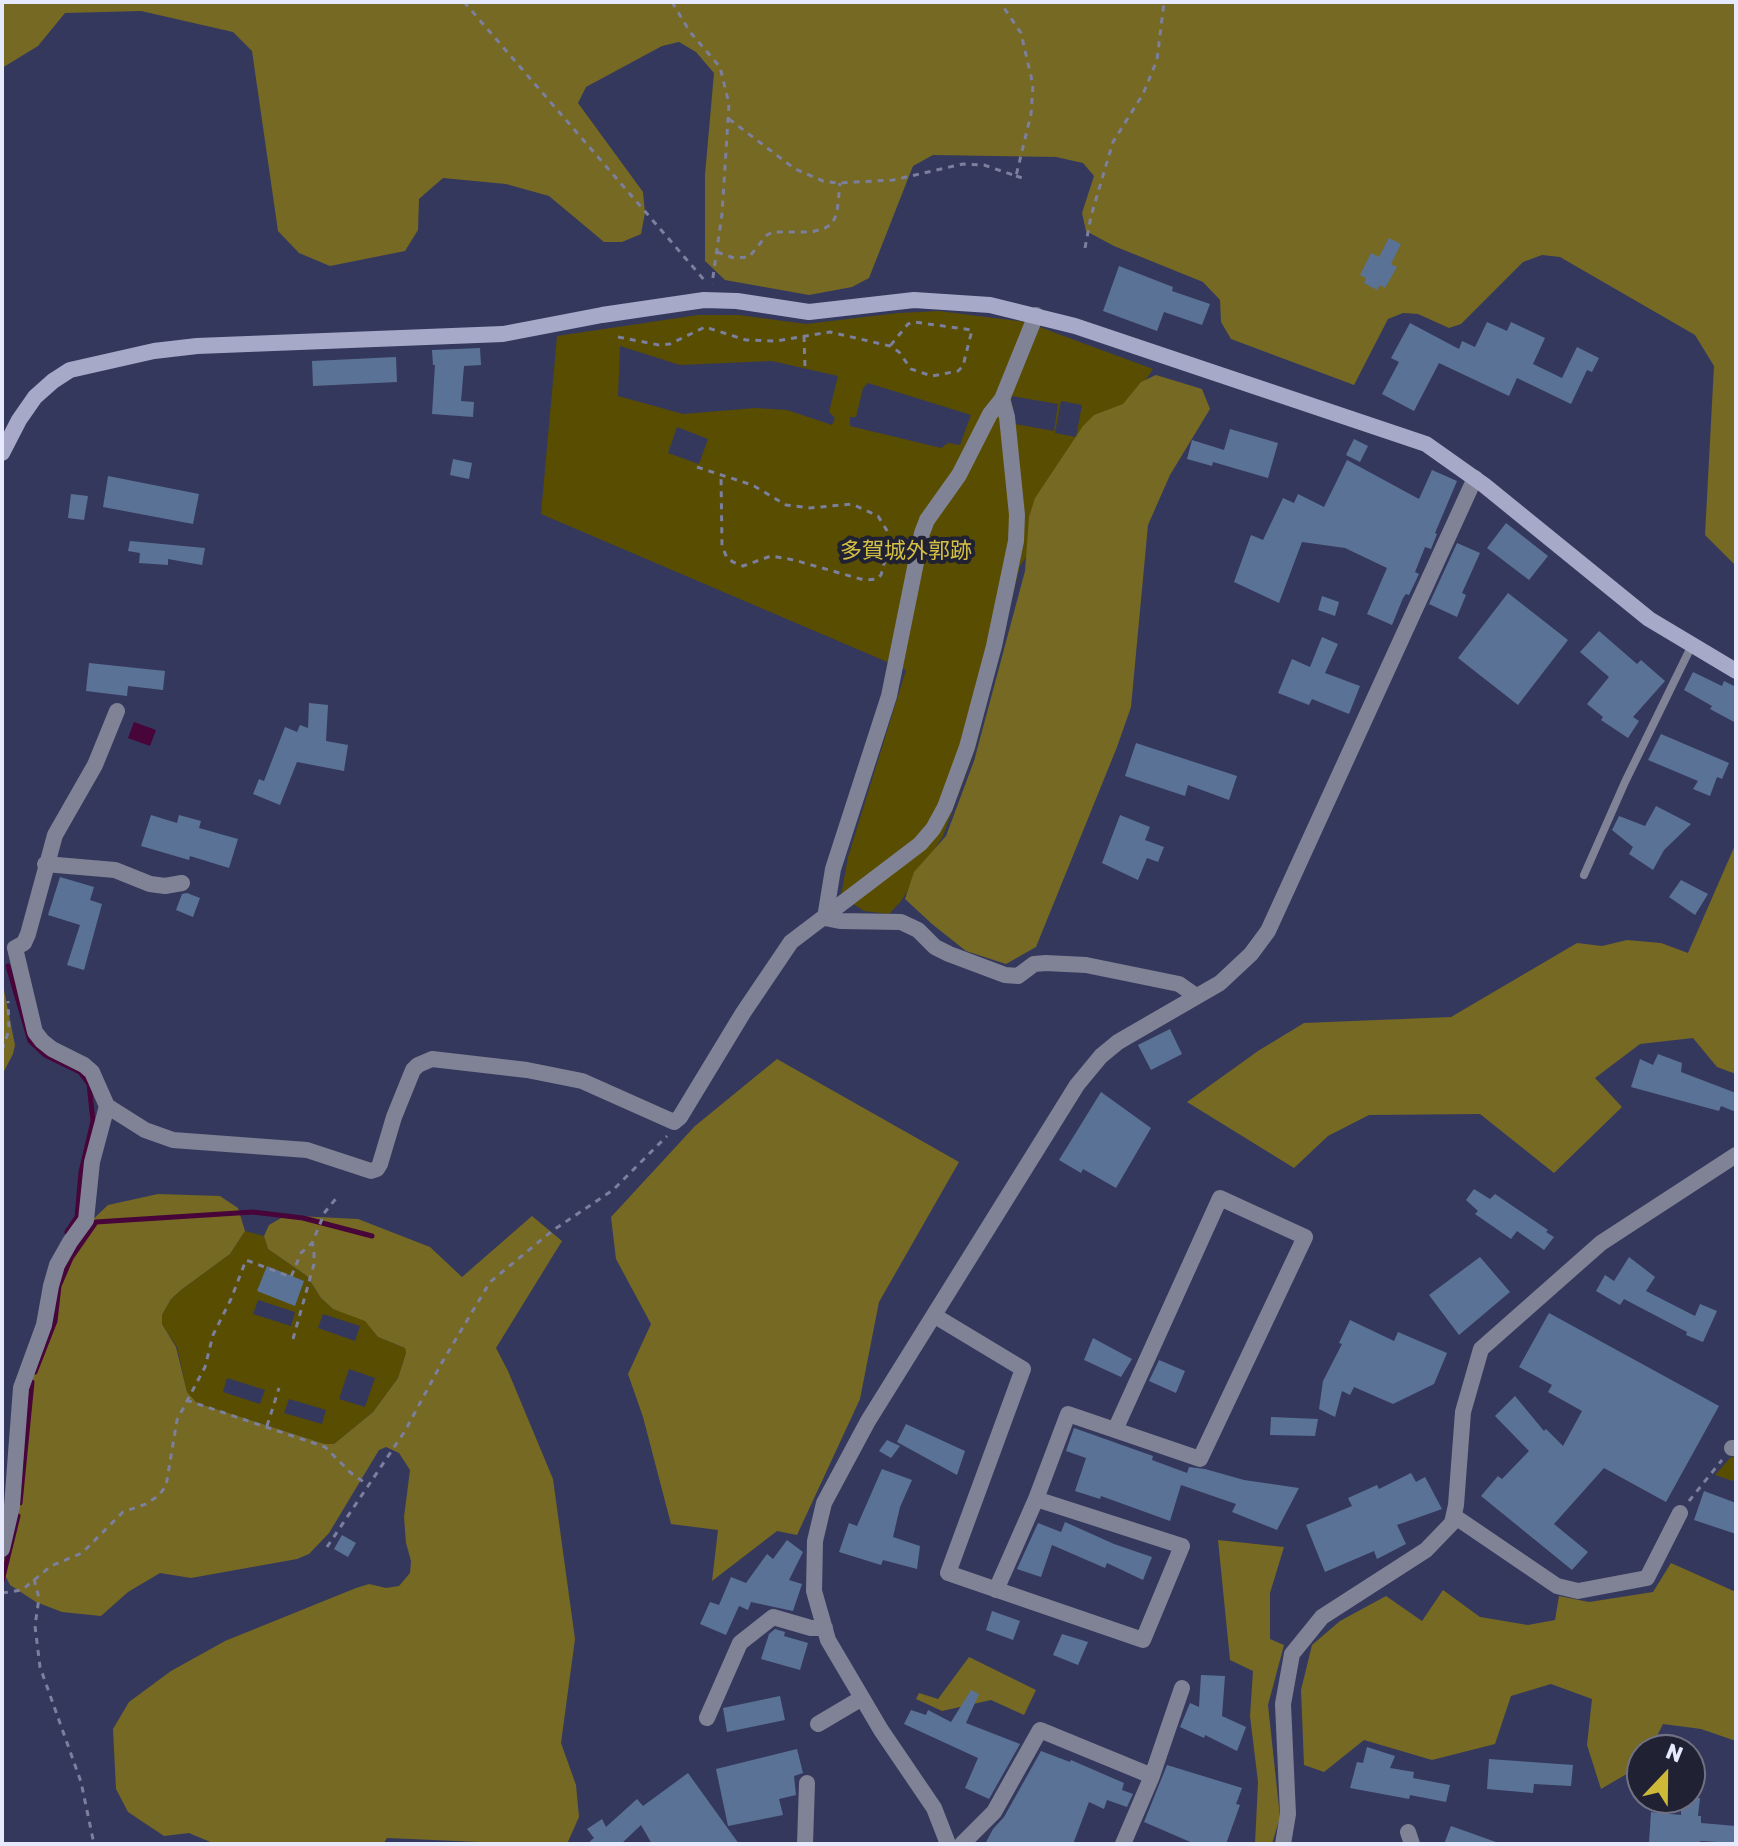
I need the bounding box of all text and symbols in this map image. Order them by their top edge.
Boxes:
park label: 多賀城外郭跡 [840,539,972,565]
north arrow [1626,1734,1706,1814]
text: N [1662,1738,1687,1769]

